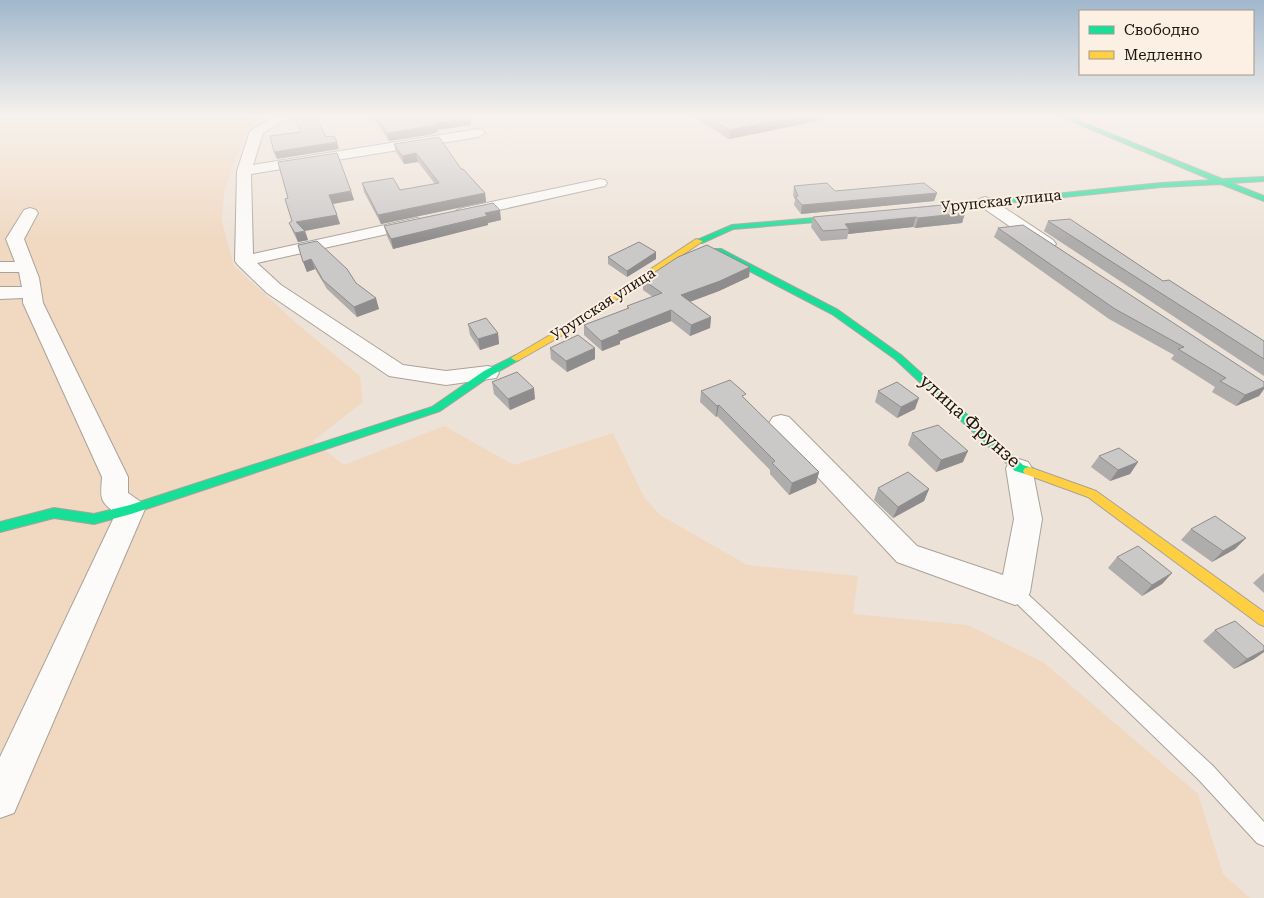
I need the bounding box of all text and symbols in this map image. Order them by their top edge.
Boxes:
legend [1079,10,1254,75]
text: Свободно [1124,21,1199,39]
text: Медленно [1124,46,1203,64]
street label: Урупская улица [940,186,1062,216]
street label: Урупская улица [547,263,659,345]
street label: улица Фрунзе [916,370,1025,471]

